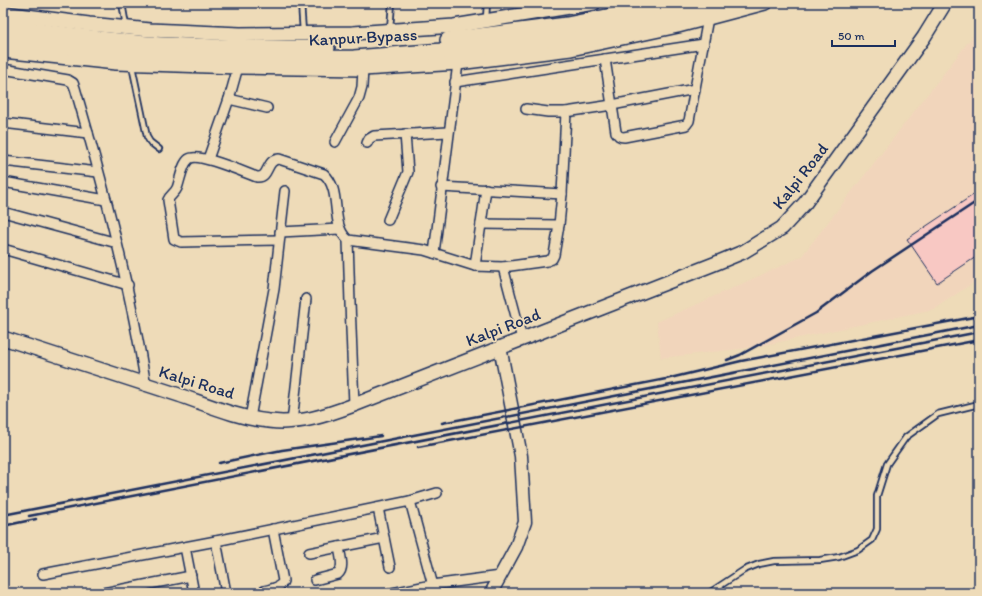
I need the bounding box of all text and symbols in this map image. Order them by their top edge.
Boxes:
scale bar [832,22,895,48]
street label: Kanpur Bypass [308,24,418,50]
text: 50 m [838,29,864,43]
street label: Kalpi Road [768,138,832,213]
street label: Kalpi Road [463,303,544,350]
street label: Kalpi Road [157,361,238,403]

